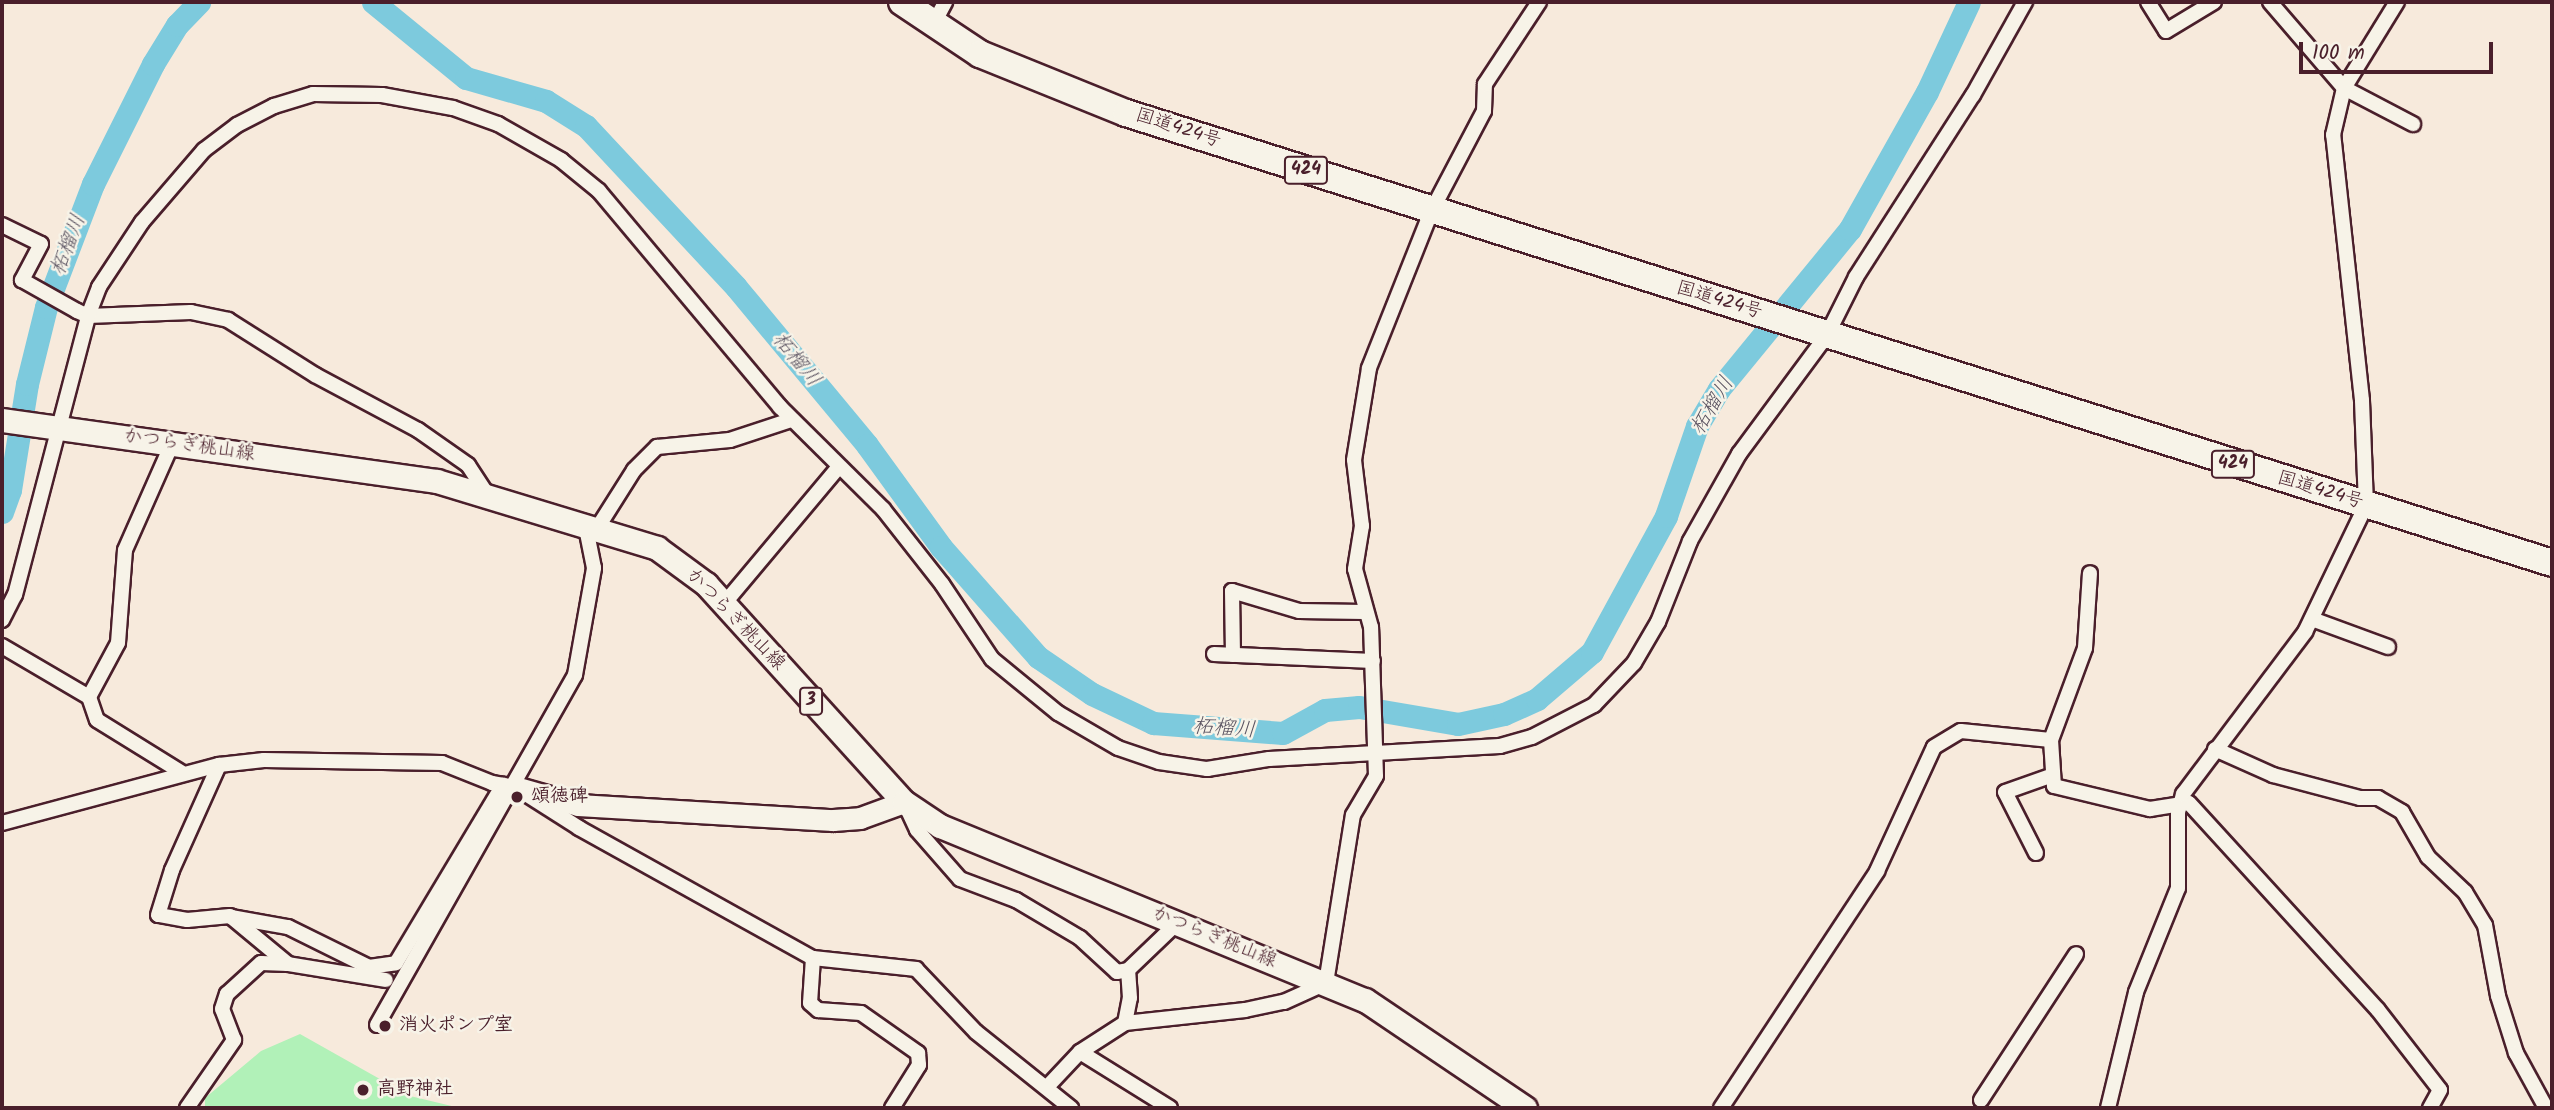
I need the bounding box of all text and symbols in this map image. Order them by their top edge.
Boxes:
scale bar [2302,28,2496,72]
text: 100 m [2312,37,2365,70]
street label: 国道424号 [1132,104,1224,154]
road number: 424 [1283,155,1329,184]
water label: 柘榴川 [46,211,92,279]
street label: 国道424号 [1673,277,1765,325]
water label: 柘榴川 [766,328,826,392]
water label: 柘榴川 [1686,373,1740,439]
street label: かつらぎ桃山線 [122,425,256,467]
road number: 424 [2210,450,2256,478]
street label: 国道424号 [2274,467,2366,515]
street label: かつらぎ桃山線 [681,564,789,676]
road number: 3 [799,686,823,716]
water label: 柘榴川 [1192,714,1256,744]
place label: 頌徳碑 [531,786,588,808]
marker: 頌徳碑 [509,789,525,805]
street label: かつらぎ桃山線 [1148,903,1280,973]
place label: 消火ポンプ室 [399,1015,513,1037]
marker: 消火ポンプ室 [377,1018,393,1034]
place label: 高野神社 [377,1079,453,1101]
marker: 高野神社 [355,1082,371,1098]

